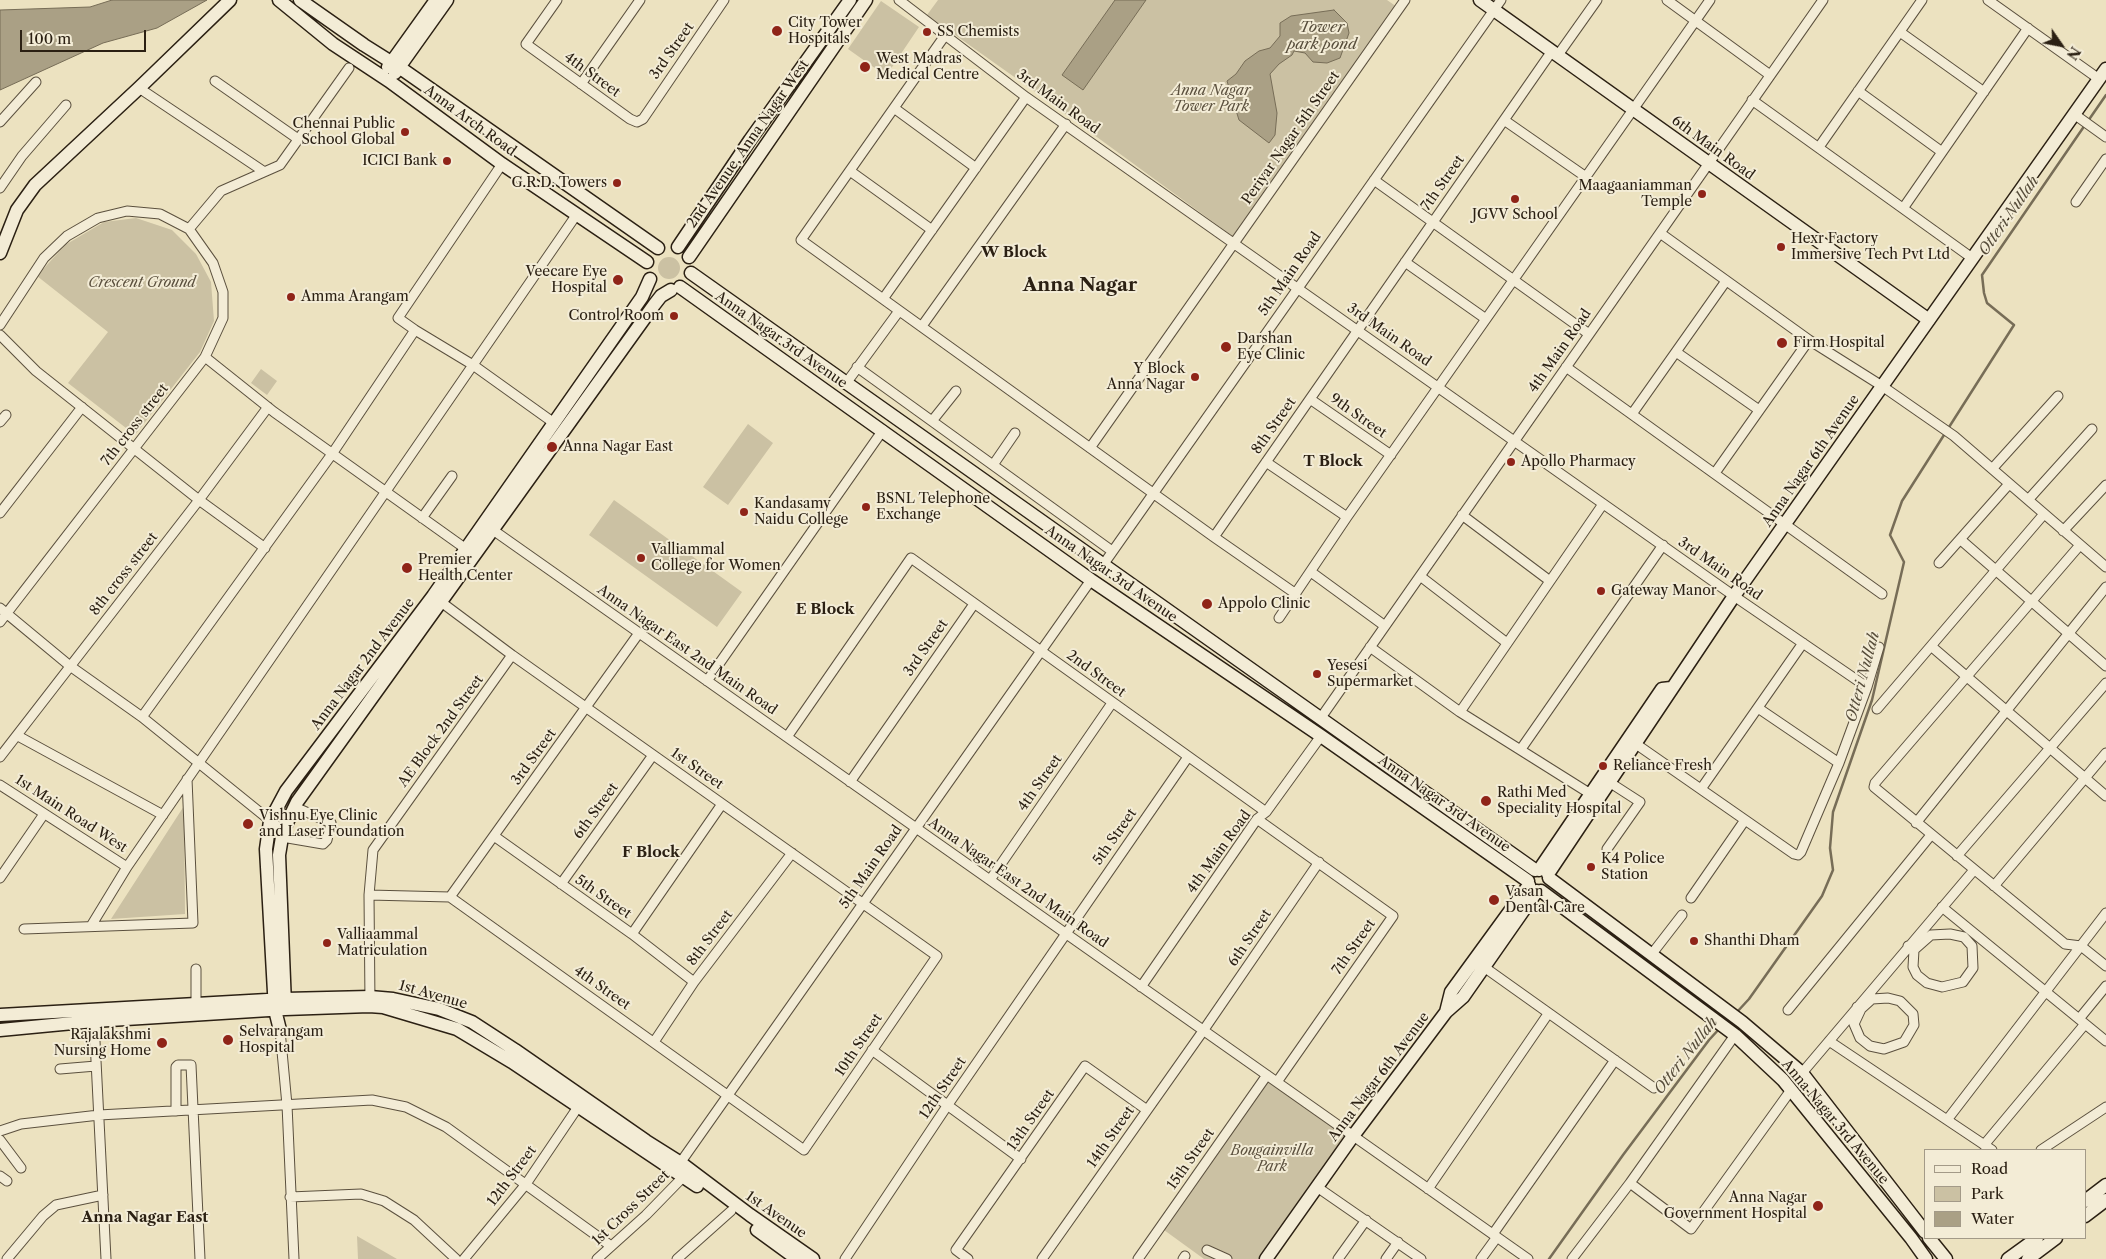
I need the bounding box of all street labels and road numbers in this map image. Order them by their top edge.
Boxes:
street label: 3rd Street [646,19,698,83]
street label: 4th Street [561,49,623,101]
street label: 2nd Avenue, Anna Nagar West [683,57,813,231]
street label: 3rd Main Road [1013,66,1103,138]
street label: Periyar Nagar 5th Street [1239,68,1343,208]
street label: Anna Arch Road [421,82,519,160]
street label: 6th Main Road [1668,112,1758,184]
street label: 7th Street [1418,152,1468,214]
street label: 5th Main Road [1255,229,1325,319]
street label: Anna Nagar 3rd Avenue [712,288,850,392]
street label: 3rd Main Road [1344,300,1434,370]
street label: 4th Main Road [1525,306,1595,396]
street label: 7th cross street [98,381,172,469]
street label: 9th Street [1326,390,1390,442]
street label: Anna Nagar 6th Avenue [1759,392,1863,530]
street label: 8th Street [1248,394,1300,458]
street label: Anna Nagar 3rd Avenue [1042,522,1180,626]
street label: 8th cross street [86,529,162,619]
street label: 3rd Main Road [1675,534,1765,604]
street label: Anna Nagar East 2nd Main Road [594,581,780,719]
street label: Anna Nagar 2nd Avenue [308,595,418,733]
street label: 3rd Street [900,616,952,680]
street label: 2nd Street [1063,647,1129,701]
street label: AE Block 2nd Street [395,672,487,790]
street label: 3rd Street [508,726,560,788]
street label: 1st Street [668,745,726,793]
street label: 4th Street [1014,751,1066,815]
street label: Anna Nagar 3rd Avenue [1375,752,1513,856]
street label: 1st Main Road West [12,772,130,856]
street label: 6th Street [570,780,622,842]
street label: 5th Street [1090,806,1140,868]
street label: 4th Main Road [1183,807,1255,897]
street label: Anna Nagar East 2nd Main Road [925,814,1111,952]
street label: 5th Main Road [836,822,906,912]
street label: 5th Street [572,872,634,922]
street label: 6th Street [1225,906,1275,970]
street label: 8th Street [684,907,736,969]
street label: 7th Street [1329,916,1379,978]
street label: 4th Street [570,962,634,1014]
street label: 1st Avenue [397,977,469,1013]
street label: Anna Nagar 6th Avenue [1325,1009,1433,1145]
street label: 10th Street [832,1011,886,1079]
street label: 12th Street [916,1054,970,1122]
street label: Anna Nagar 3rd Avenue [1778,1056,1892,1188]
street label: 13th Street [1004,1086,1058,1154]
street label: 14th Street [1084,1103,1138,1171]
street label: 15th Street [1164,1125,1218,1193]
street label: 12th Street [484,1143,540,1209]
street label: 1st Cross Street [589,1167,673,1249]
street label: 1st Avenue [742,1188,810,1242]

